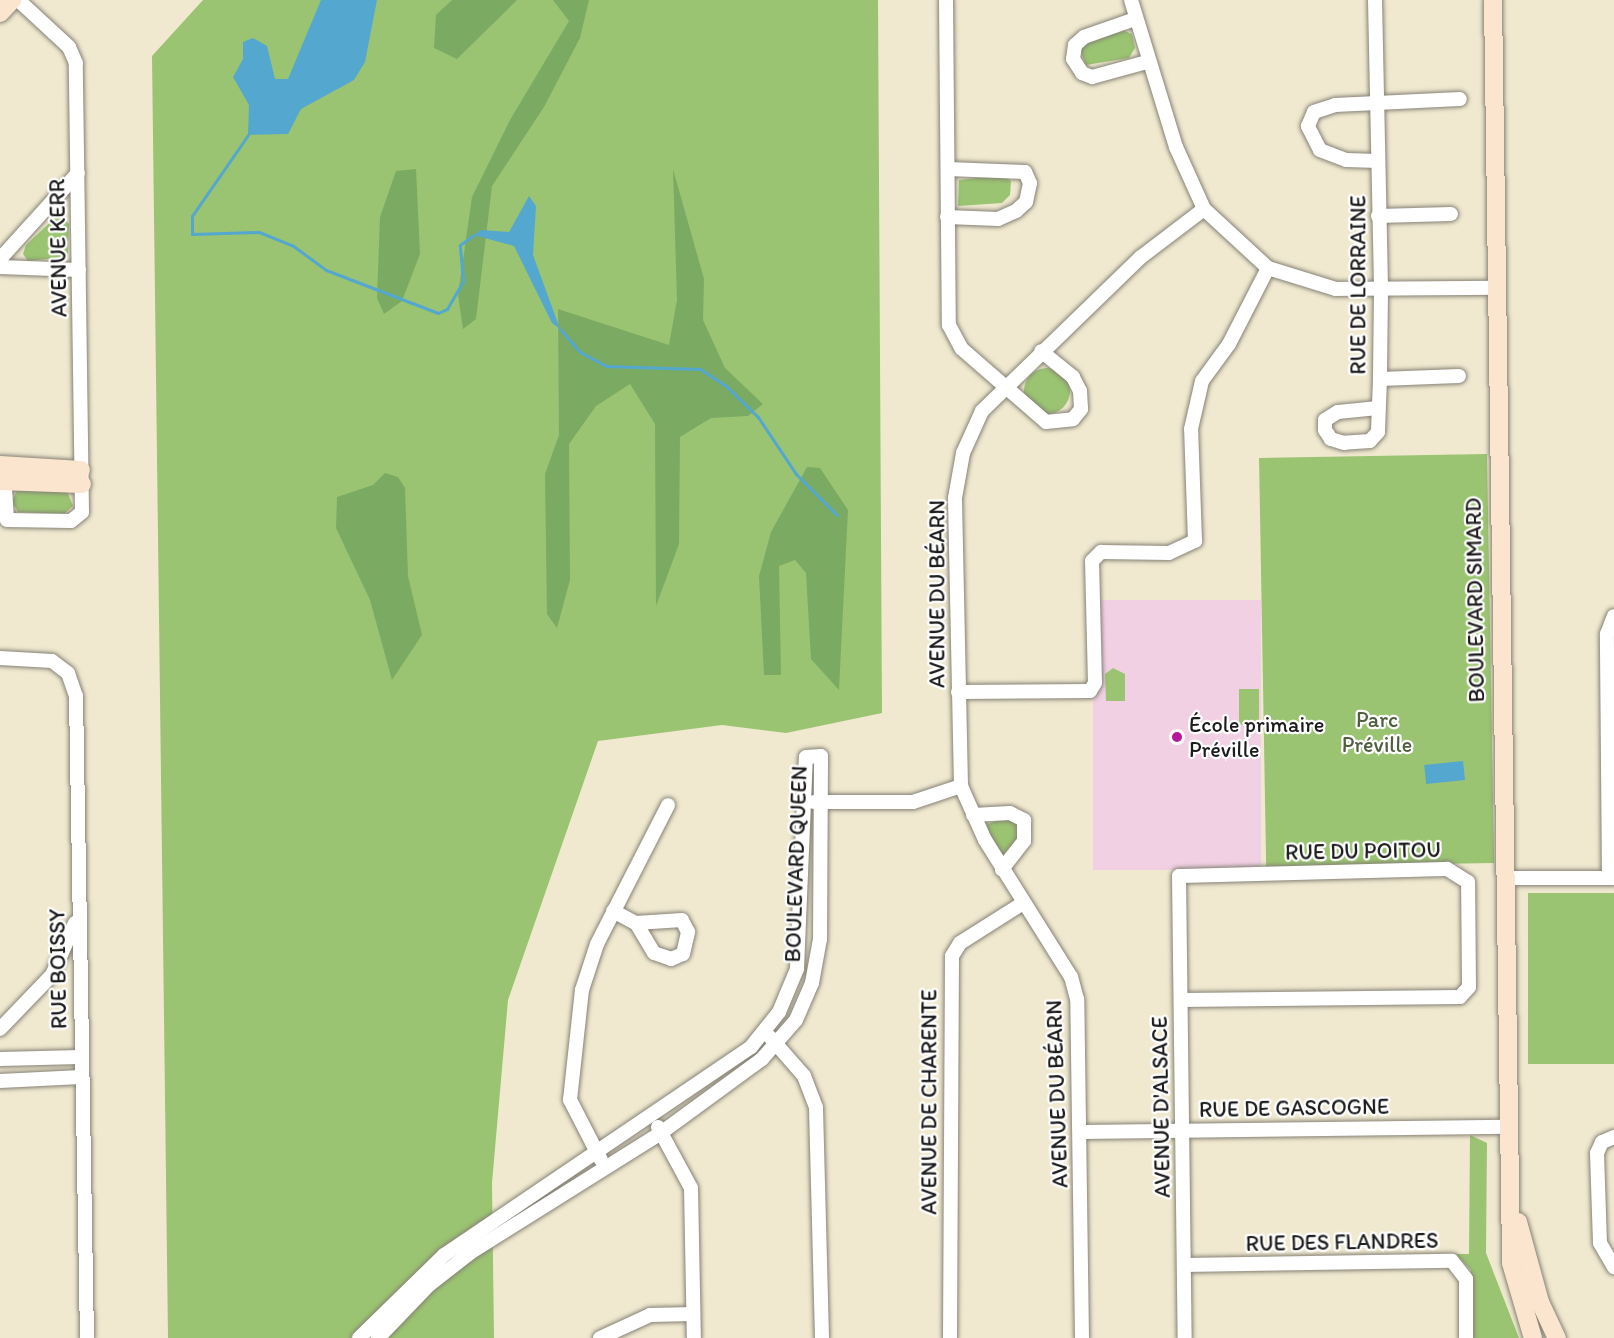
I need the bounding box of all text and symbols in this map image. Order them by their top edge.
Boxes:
street label: AVENUE KERR [44,179,72,317]
street label: RUE DE LORRAINE [1345,195,1371,375]
street label: BOULEVARD SIMARD [1460,496,1490,704]
street label: AVENUE DU BÉARN [924,500,950,688]
park label: Parc Préville [1342,706,1412,758]
place label: École primaire Préville [1189,711,1324,762]
marker: École primaire Préville [1170,730,1184,744]
street label: BOULEVARD QUEEN [779,765,813,963]
street label: RUE DU POITOU [1285,836,1441,866]
street label: RUE BOISSY [44,910,72,1028]
street label: AVENUE DE CHARENTE [916,989,942,1215]
street label: AVENUE DU BÉARN [1041,1000,1073,1188]
street label: AVENUE D'ALSACE [1146,1016,1176,1198]
street label: RUE DE GASCOGNE [1199,1093,1389,1123]
street label: RUE DES FLANDRES [1245,1227,1439,1257]

